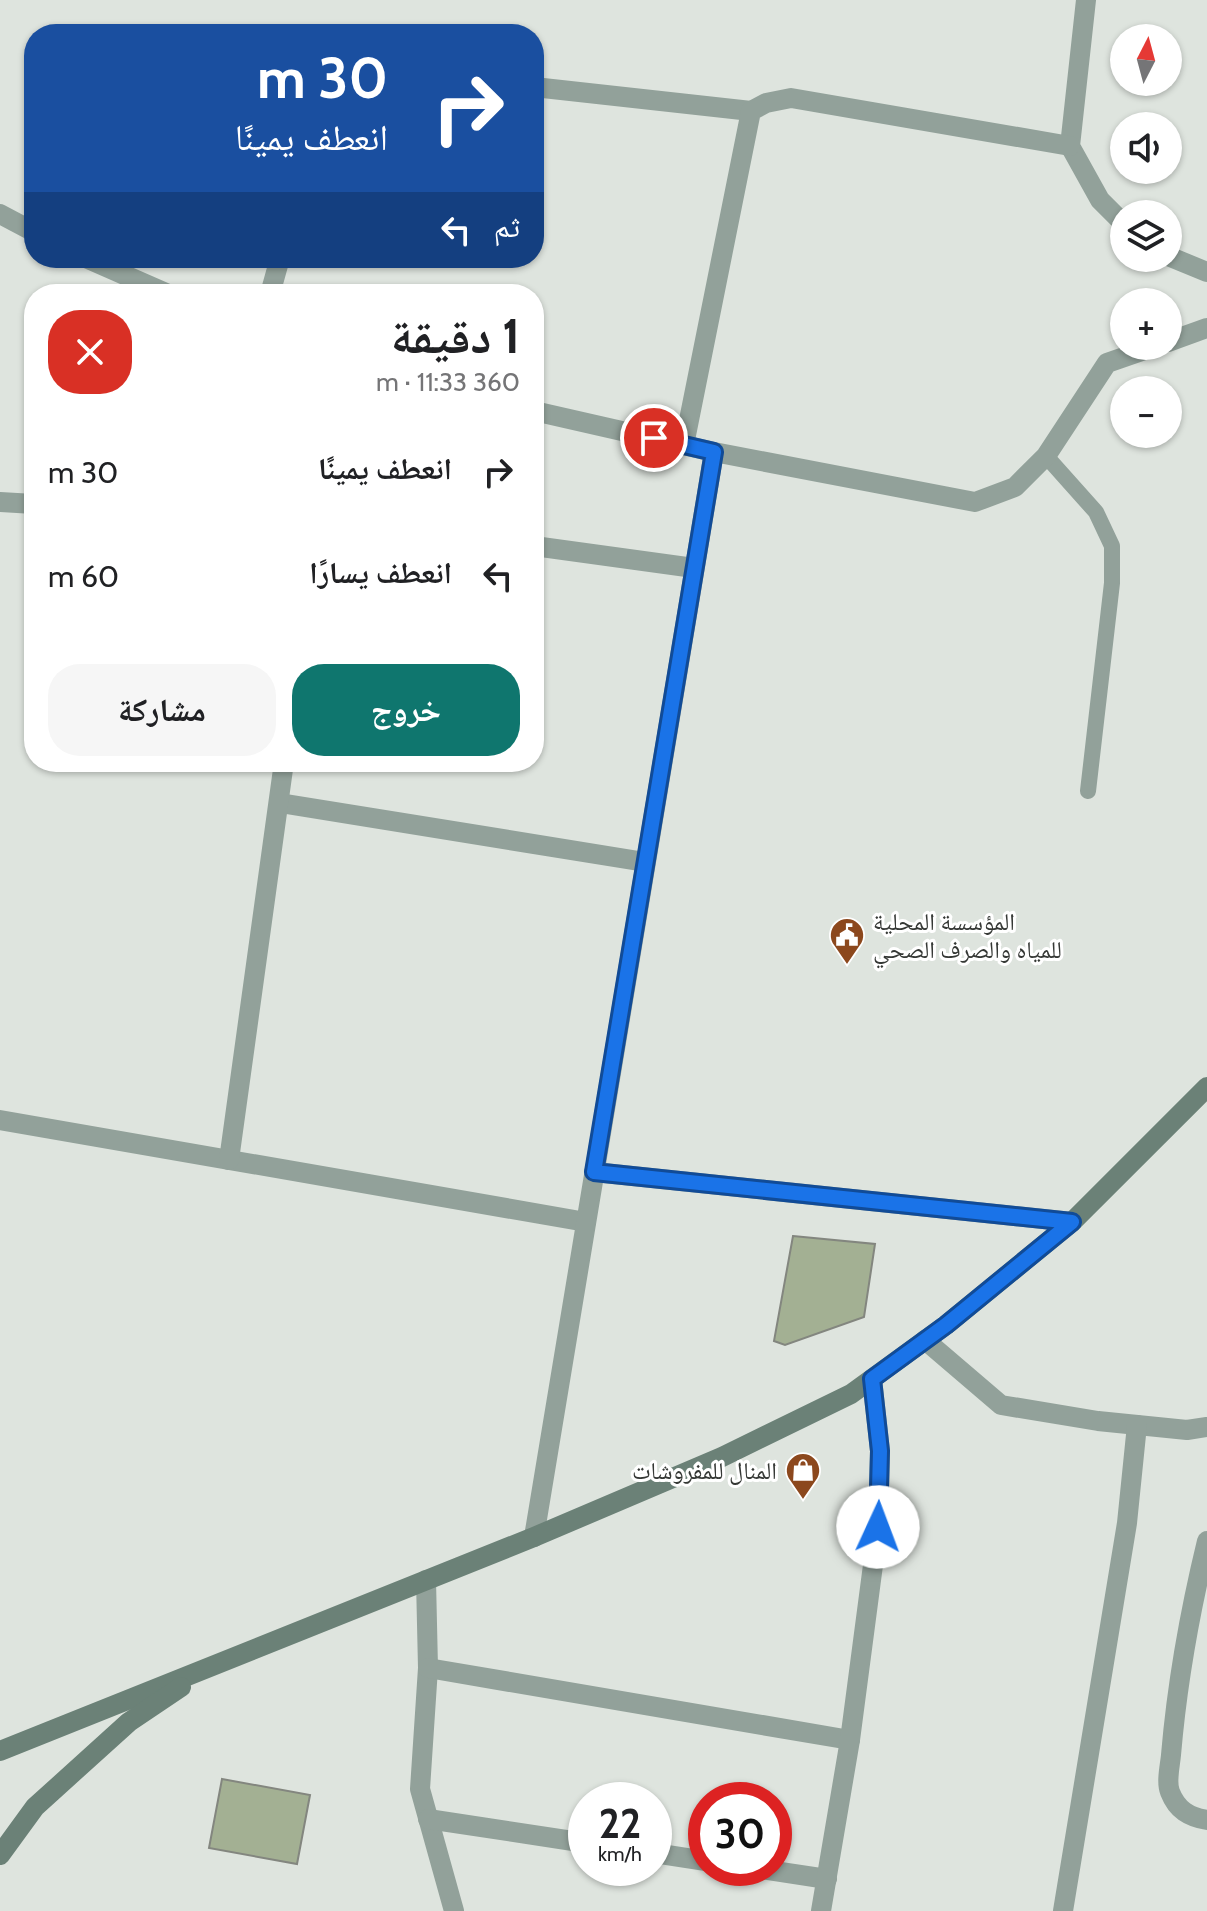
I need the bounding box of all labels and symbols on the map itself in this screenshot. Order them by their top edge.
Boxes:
north arrow [1110,24,1182,96]
pin [620,404,688,472]
place label: المؤسسة المحلية للمياه والصرف الصحي [873,907,1062,969]
public building icon: المؤسسة المحلية للمياه والصرف الصحي [828,916,866,966]
shop icon: المنال للمفروشات [784,1451,822,1501]
place label: المنال للمفروشات [632,1456,777,1485]
position arrow [836,1485,920,1569]
speed limit sign: 30 [688,1782,792,1886]

